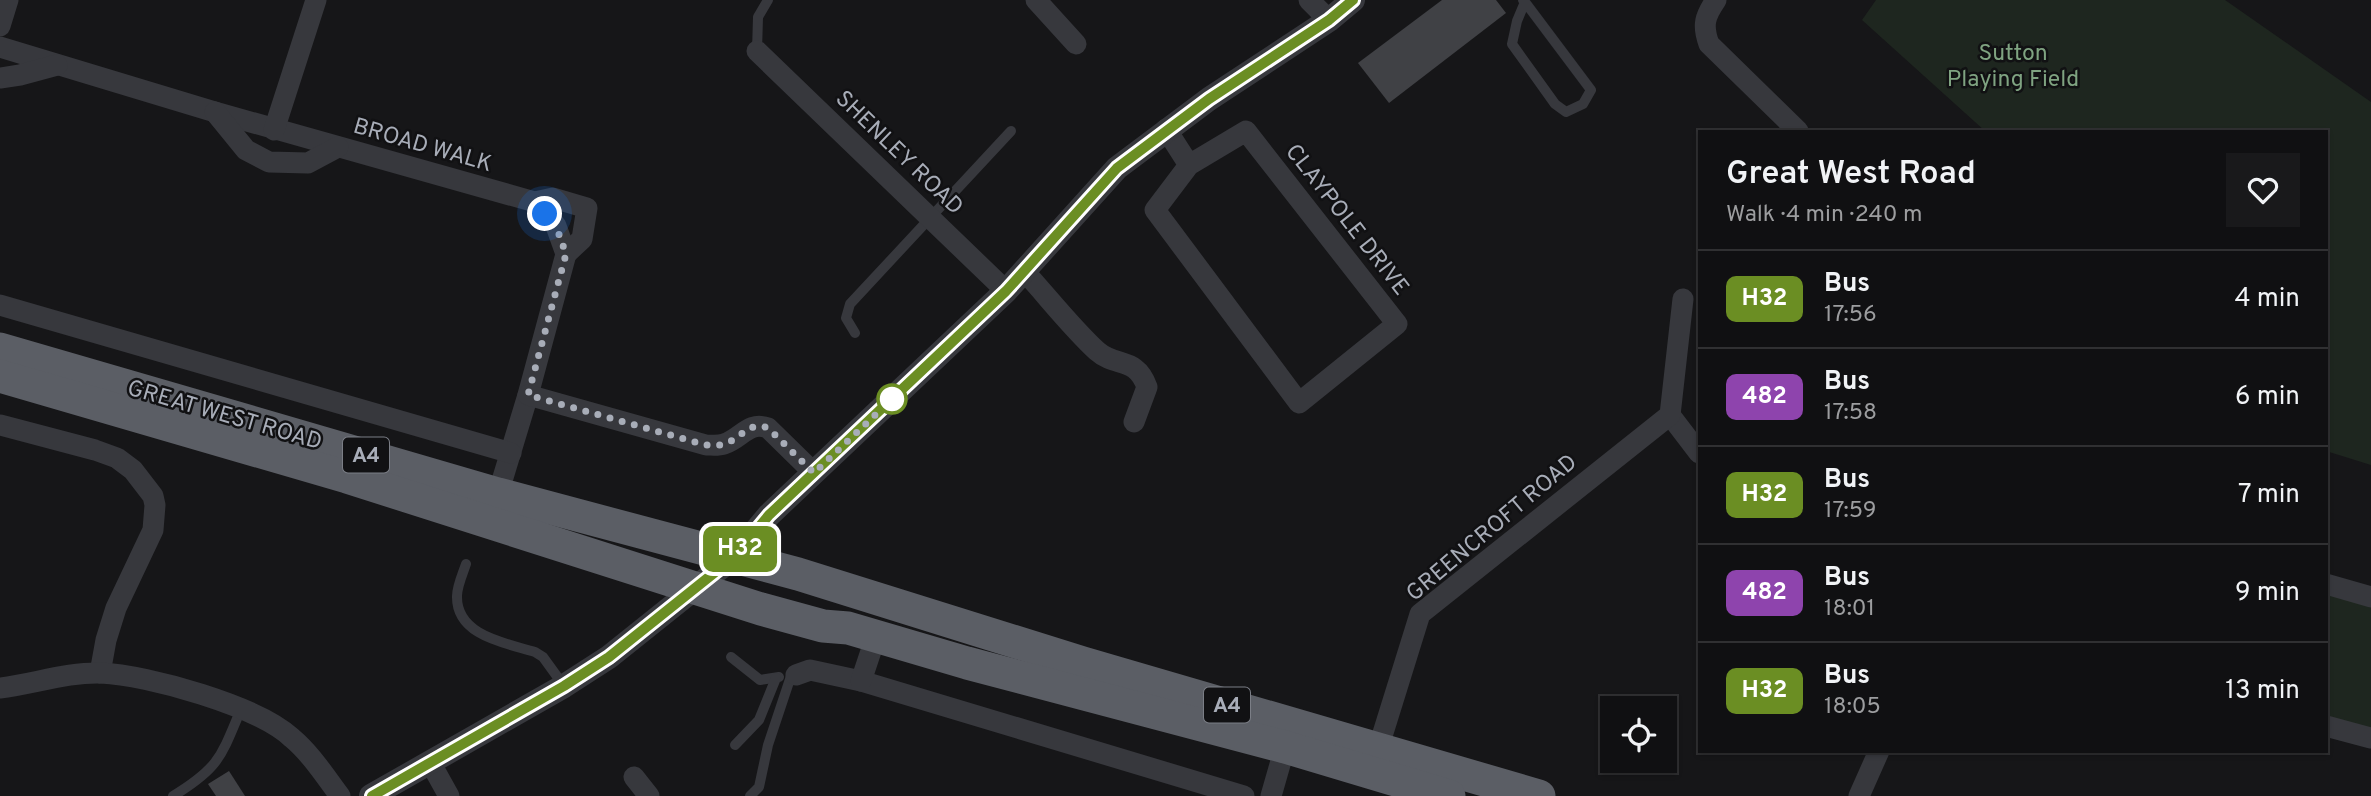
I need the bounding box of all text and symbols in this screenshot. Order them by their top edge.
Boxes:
park label: Sutton Playing Field [1947,40,2079,95]
street label: SHENLEY ROAD [828,85,968,222]
street label: BROAD WALK [349,113,495,180]
street label: CLAYPOLE DRIVE [1278,139,1414,302]
button: heart [2226,153,2300,227]
text: Great West Road [1726,154,1976,196]
your location [527,196,562,231]
text: Walk · 4 min · 240 m [1726,201,1922,230]
text: Bus [1824,268,1870,301]
text: 4 min [2234,283,2300,316]
text: H32 [1742,284,1787,314]
text: 17:56 [1824,301,1877,330]
text: Bus [1824,366,1870,399]
street label: GREAT WEST ROAD [124,375,325,458]
text: 6 min [2235,381,2300,414]
text: 482 [1742,382,1787,412]
unlabelled marker [877,384,907,414]
text: 17:58 [1824,399,1877,428]
road number: A4 [343,438,389,472]
street label: GREENCROFT ROAD [1401,449,1584,609]
text: Bus [1824,464,1870,497]
text: 7 min [2238,479,2300,512]
text: H32 [1742,480,1787,510]
text: 17:59 [1824,497,1877,526]
line badge: H32 [700,526,780,572]
text: H32 [717,534,763,564]
text: Bus [1824,562,1870,595]
text: 9 min [2235,577,2300,610]
text: 482 [1742,578,1787,608]
text: 18:01 [1824,595,1875,624]
text: Bus [1824,660,1870,693]
text: 13 min [2225,675,2300,708]
text: H32 [1742,676,1787,706]
road number: A4 [1204,688,1250,722]
text: 18:05 [1824,693,1881,722]
map controls [1600,696,1677,773]
button: locate [1600,696,1677,773]

